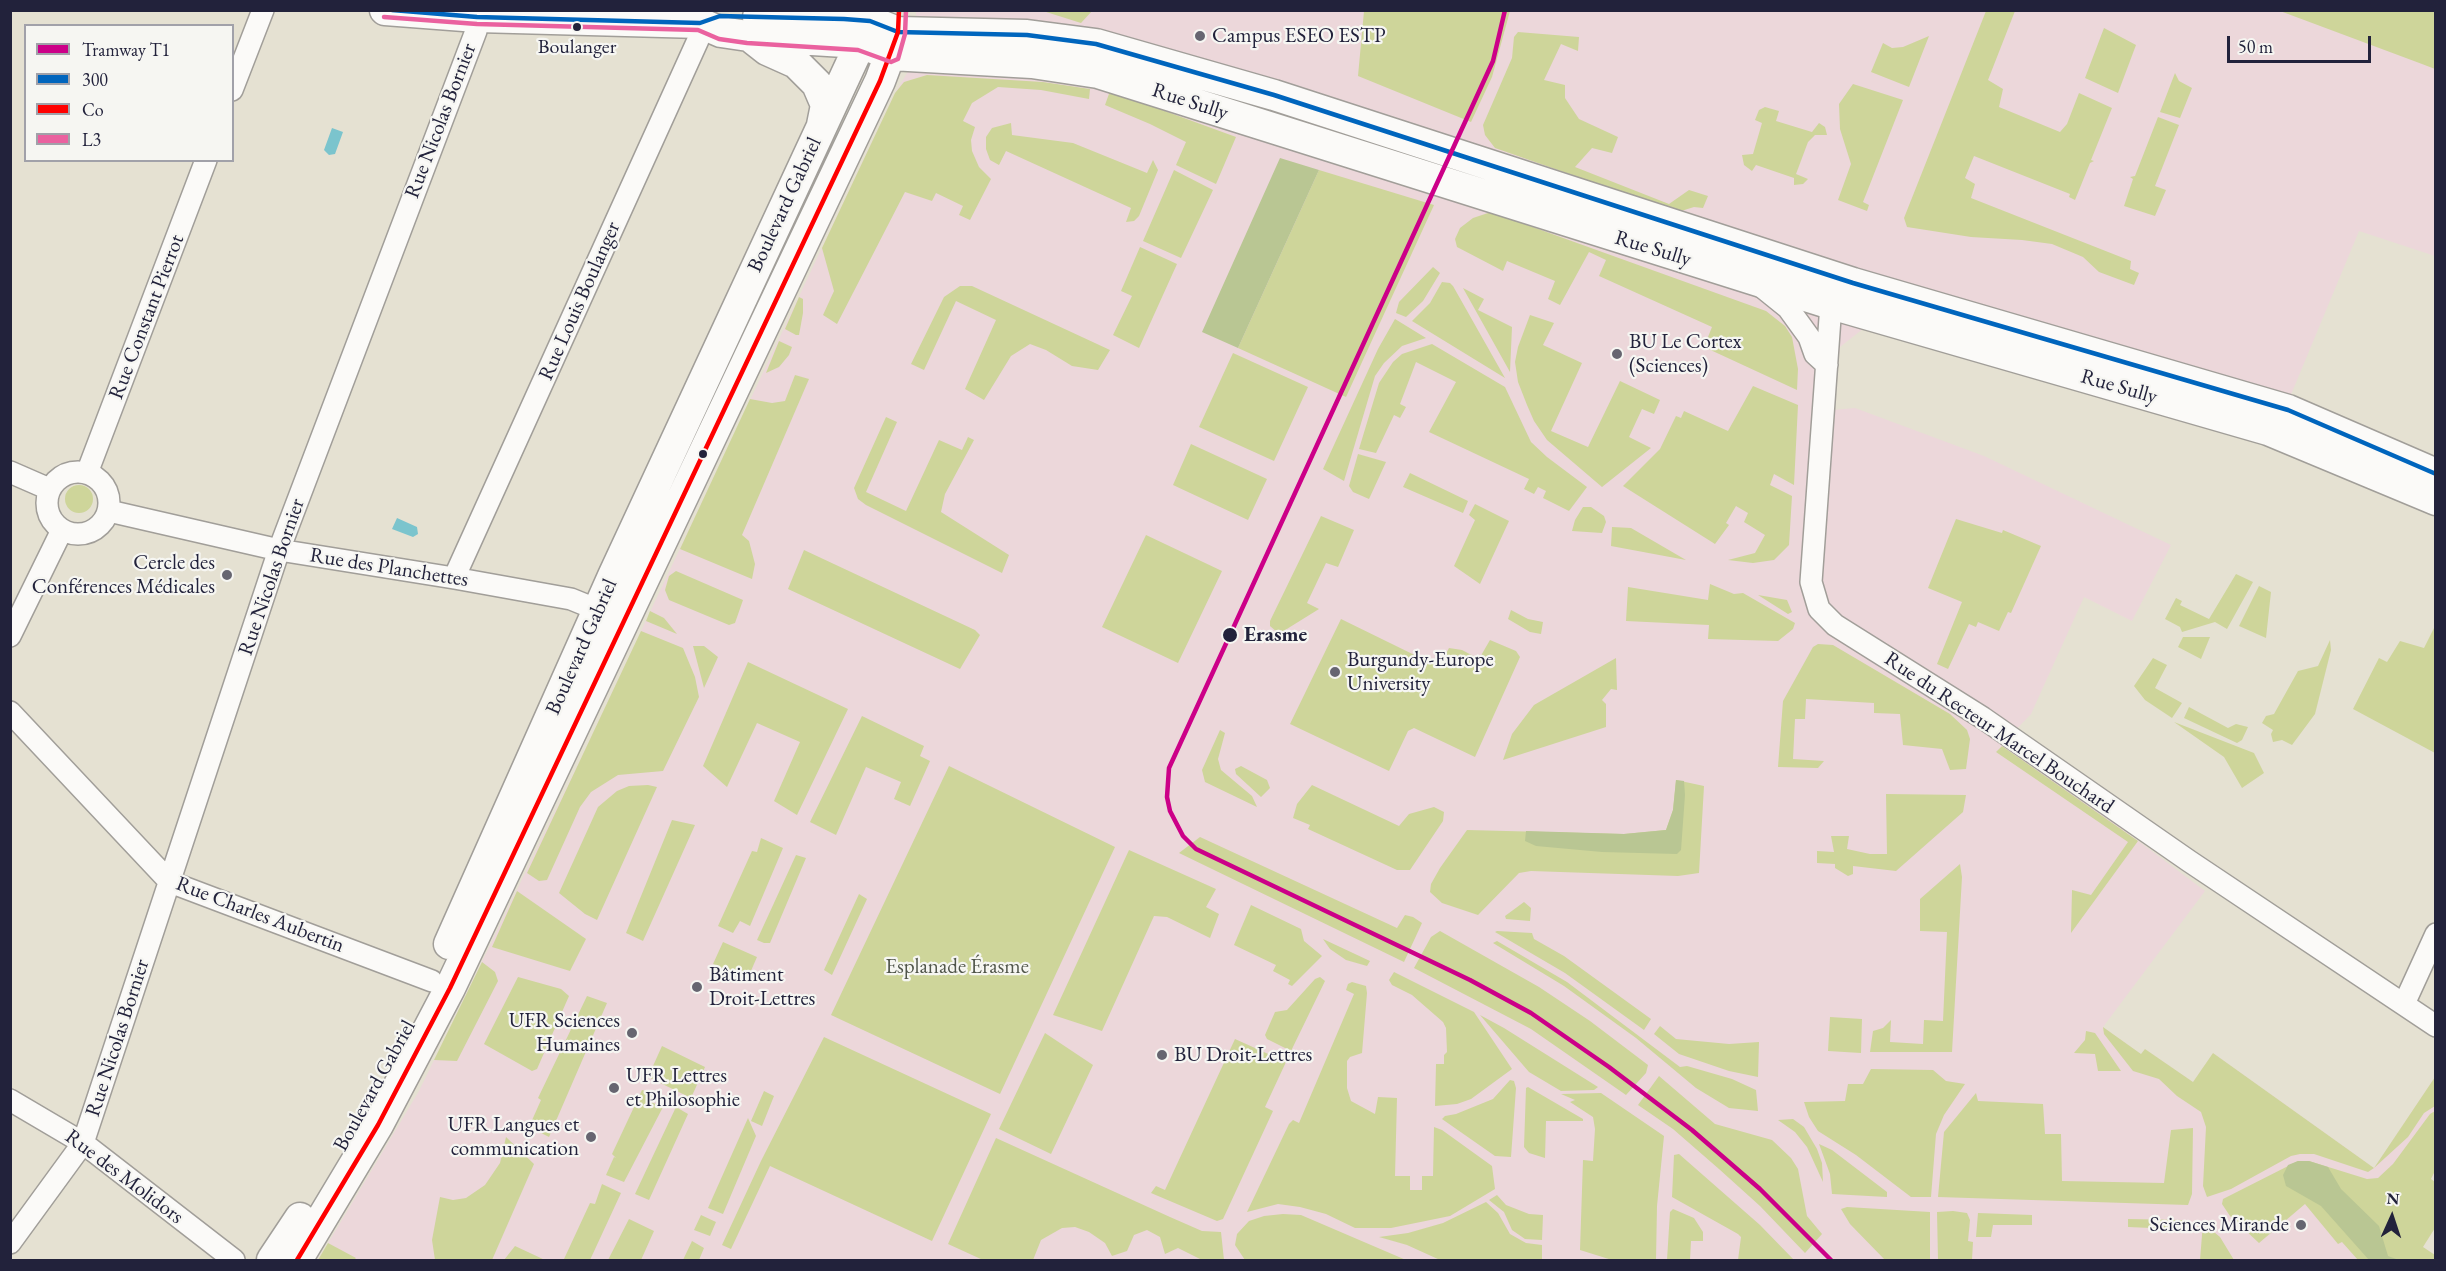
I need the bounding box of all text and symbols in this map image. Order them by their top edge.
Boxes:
marker: Boulanger [571,21,583,33]
place label: Campus ESEO ESTP [1212,23,1386,49]
legend [24,24,234,162]
scale bar [2230,24,2374,62]
marker: Campus ESEO ESTP [1193,29,1207,43]
text: 50 m [2238,35,2273,58]
place label: Boulanger [538,36,616,60]
text: Tramway T1 [82,38,170,61]
street label: Rue Nicolas Bornier [400,40,482,202]
text: 300 [82,68,108,91]
street label: Rue Sully [1149,78,1231,126]
text: Co [82,98,104,121]
text: L3 [82,128,101,151]
street label: Boulevard Gabriel [743,134,827,276]
street label: Rue Louis Boulanger [534,218,626,384]
street label: Rue Sully [1612,225,1694,273]
street label: Rue Constant Pierrot [104,231,190,403]
place label: BU Le Cortex (Sciences) [1629,329,1741,379]
marker: BU Le Cortex (Sciences) [1610,347,1624,361]
street label: Rue Sully [2078,364,2160,410]
unlabelled marker [697,448,709,460]
street label: Rue Nicolas Bornier [233,495,311,659]
street label: Rue des Planchettes [308,543,470,593]
place label: Cercle des Conférences Médicales [32,550,215,600]
marker: Cercle des Conférences Médicales [220,568,234,582]
street label: Boulevard Gabriel [541,575,623,719]
place label: Erasme [1244,622,1307,648]
marker: Erasme [1221,626,1239,644]
place label: Burgundy-Europe University [1347,647,1494,697]
street label: Rue du Recteur Marcel Bouchard [1879,647,2119,819]
marker: Burgundy-Europe University [1328,665,1342,679]
street label: Rue Charles Aubertin [172,871,348,959]
park label: Esplanade Érasme [885,954,1029,980]
street label: Rue Nicolas Bornier [81,956,155,1120]
place label: Bâtiment Droit-Lettres [709,962,815,1012]
marker: Bâtiment Droit-Lettres [690,980,704,994]
place label: UFR Sciences Humaines [509,1008,620,1058]
street label: Boulevard Gabriel [329,1016,421,1156]
marker: UFR Sciences Humaines [625,1026,639,1040]
place label: BU Droit-Lettres [1174,1042,1312,1068]
marker: BU Droit-Lettres [1155,1048,1169,1062]
place label: UFR Lettres et Philosophie [626,1063,740,1113]
marker: UFR Lettres et Philosophie [607,1081,621,1095]
place label: UFR Langues et communication [448,1112,579,1162]
street label: Rue des Molidors [60,1124,188,1230]
marker: UFR Langues et communication [584,1130,598,1144]
north arrow [2362,1187,2422,1247]
text: N [2386,1188,2400,1209]
place label: Sciences Mirande [2150,1212,2289,1238]
marker: Sciences Mirande [2294,1218,2308,1232]

